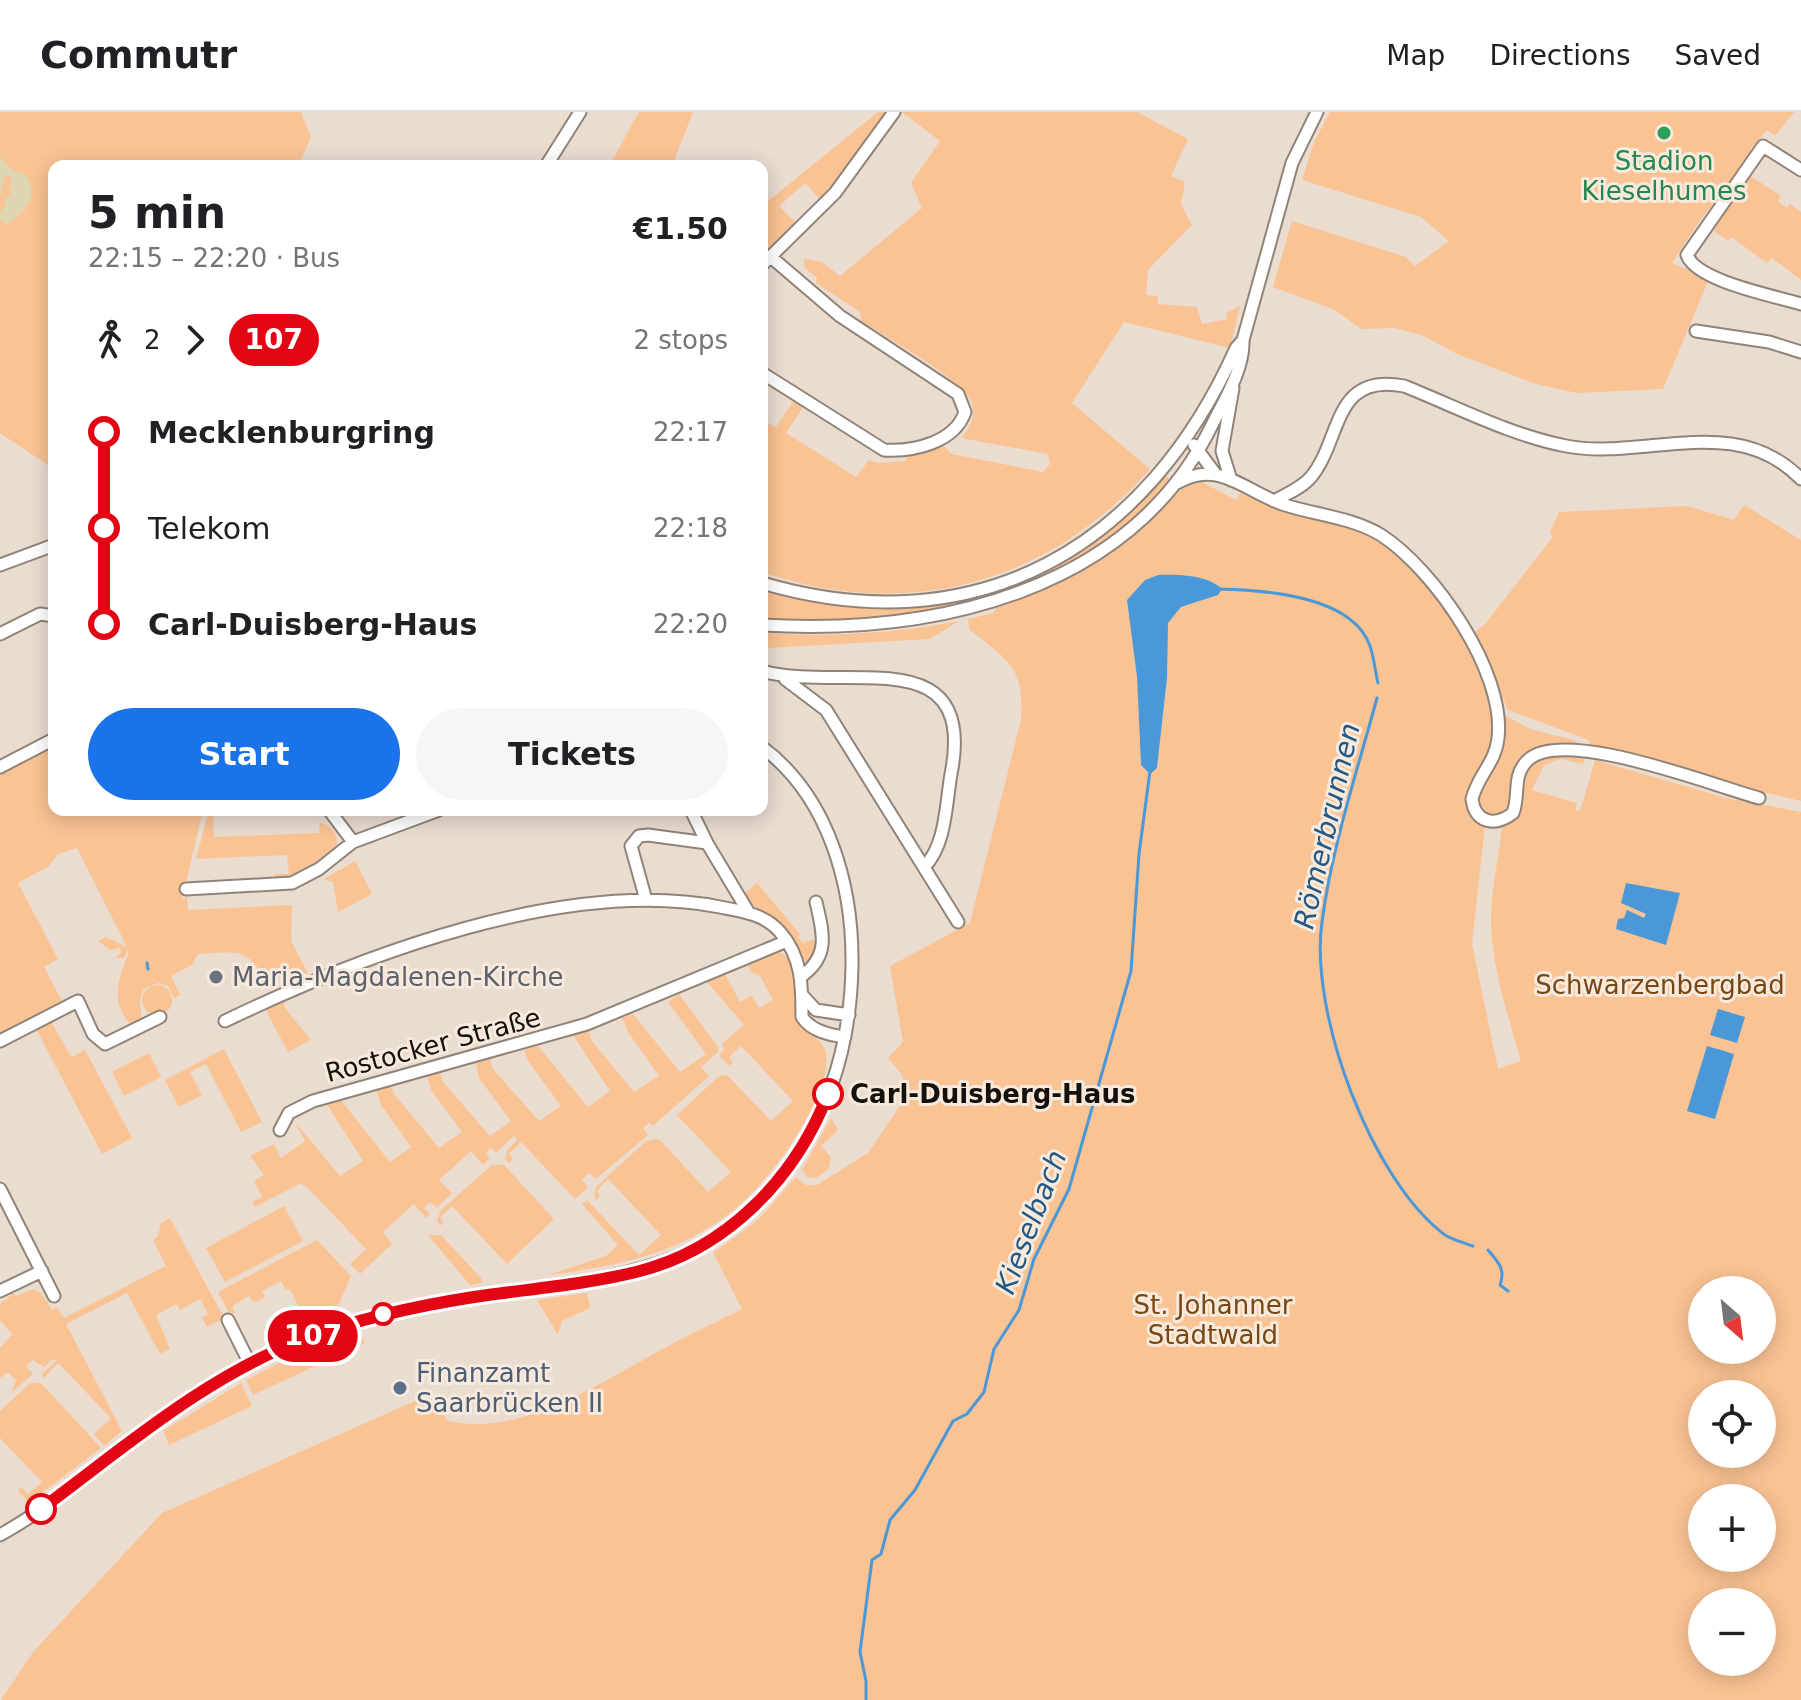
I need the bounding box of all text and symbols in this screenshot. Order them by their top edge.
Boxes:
text: Commutr [40,33,237,77]
text: Map [1386,39,1445,72]
text: Directions [1489,39,1630,72]
text: Saved [1674,39,1761,72]
marker: Stadion Kieselhumes [1655,124,1673,142]
place label: Stadion Kieselhumes [1582,146,1746,206]
text: 5 min [88,187,226,238]
text: €1.50 [633,211,728,246]
text: 22:15 – 22:20 · Bus [88,243,340,273]
icon: walk [88,318,132,362]
icon: forward [173,318,217,362]
text: 107 [245,323,303,356]
text: 2 [144,325,161,355]
text: 2 stops [633,325,728,355]
text: Mecklenburgring [148,415,435,450]
text: 22:17 [653,417,728,447]
text: Telekom [148,511,270,546]
text: 22:18 [653,513,728,543]
text: Carl-Duisberg-Haus [148,607,477,642]
text: 22:20 [653,609,728,639]
button: Start [88,708,400,800]
button: Tickets [416,708,728,800]
water label: Römerbrunnen [1287,720,1367,932]
place label: Maria-Magdalenen-Kirche [232,962,564,992]
marker: Maria-Magdalenen-Kirche [207,968,225,986]
park label: Schwarzenbergbad [1535,970,1785,1000]
street label: Rostocker Straße [322,1002,544,1088]
marker: Carl-Duisberg-Haus [813,1079,843,1109]
place label: Carl-Duisberg-Haus [850,1079,1135,1109]
water label: Kieselbach [989,1146,1073,1298]
north arrow [1688,1276,1776,1364]
map controls [1688,1276,1776,1676]
park label: St. Johanner Stadtwald [1134,1290,1293,1350]
unlabelled marker [372,1303,394,1325]
line badge: 107 [267,1310,359,1362]
text: 107 [284,1319,342,1352]
place label: Finanzamt Saarbrücken II [416,1358,603,1418]
marker: Finanzamt Saarbrücken II [391,1379,409,1397]
button: locate [1688,1380,1776,1468]
button: + [1688,1484,1776,1572]
unlabelled marker [26,1494,56,1524]
button: − [1688,1588,1776,1676]

